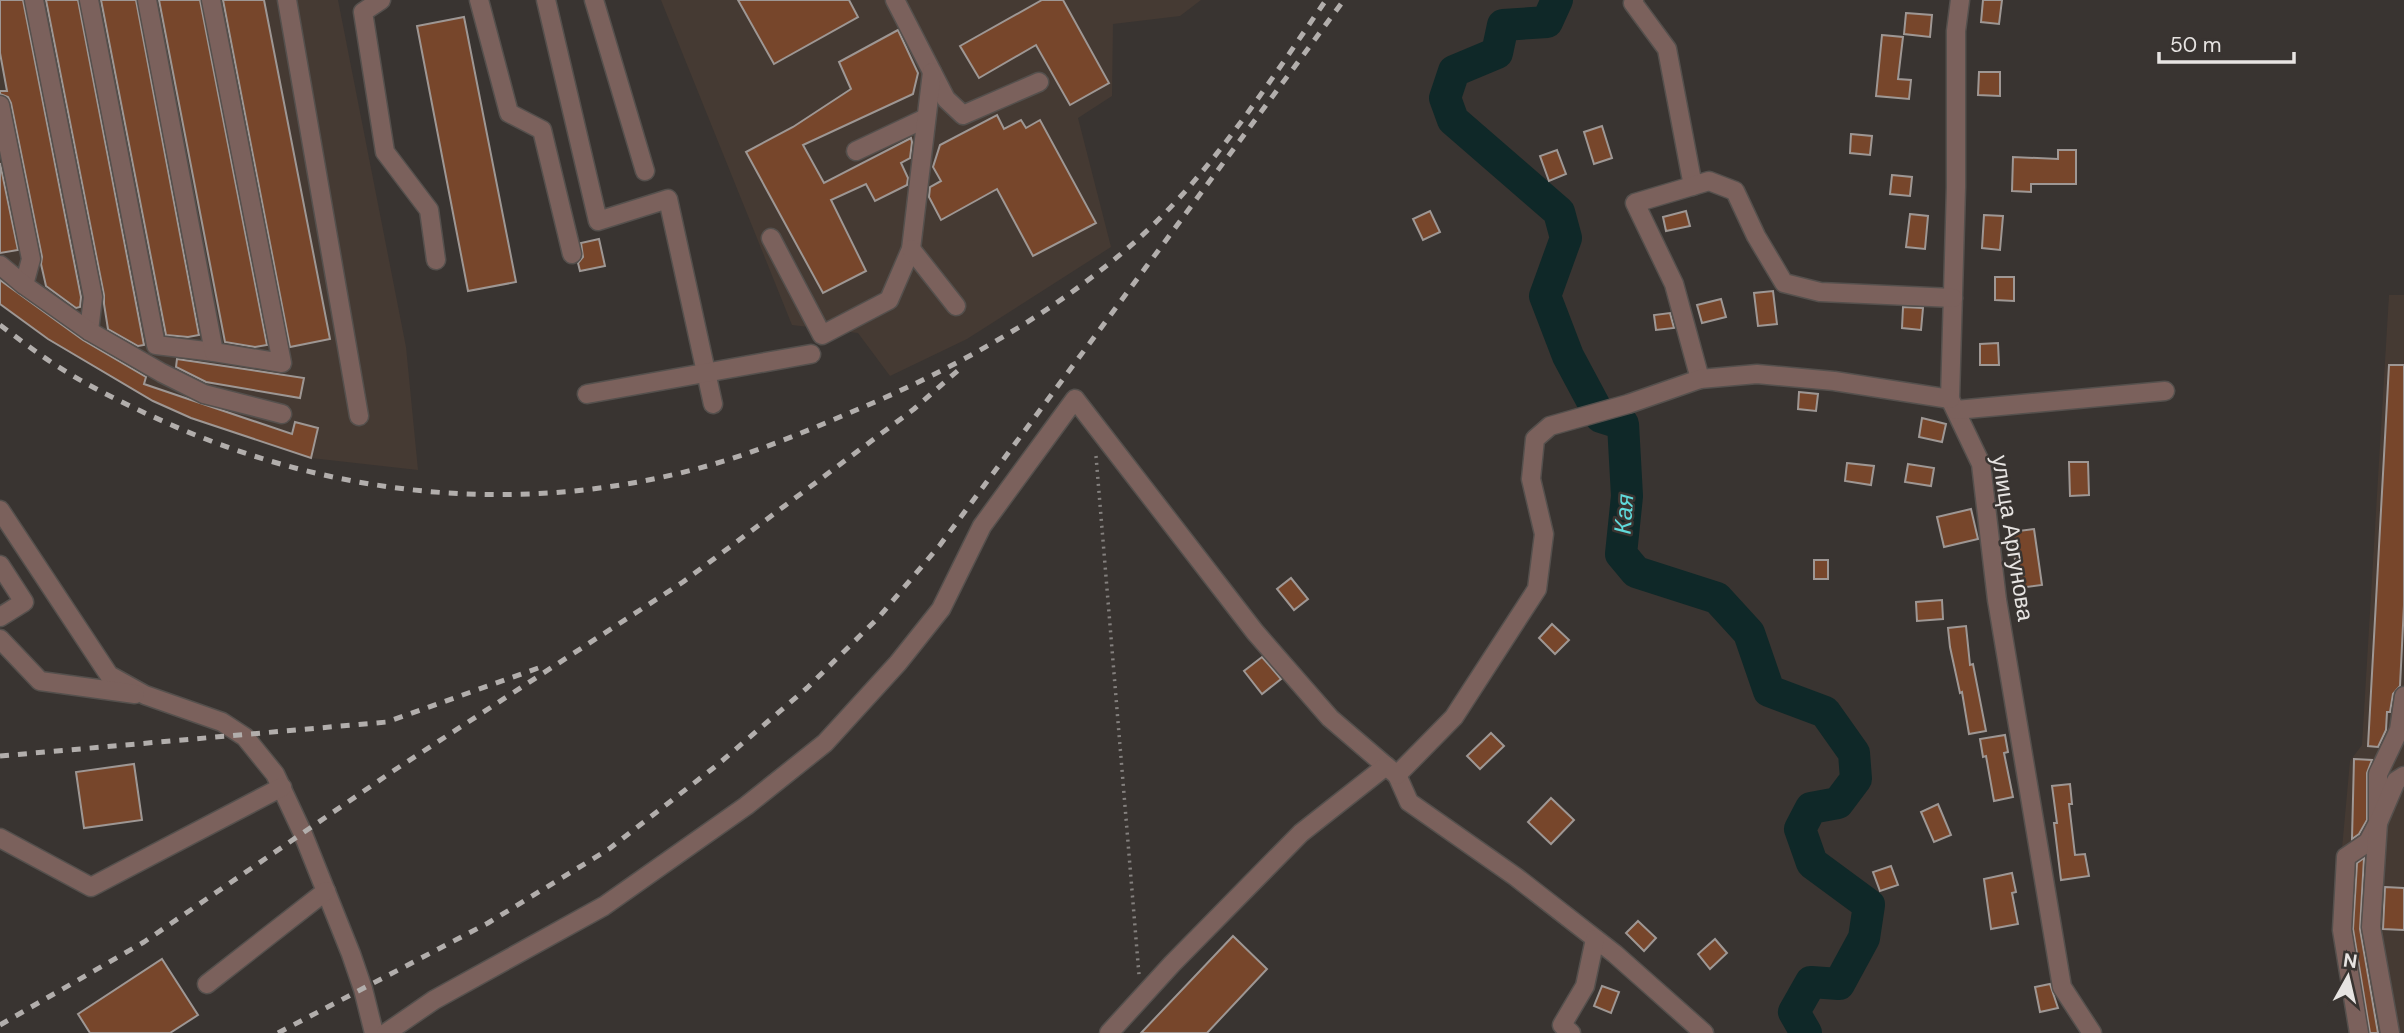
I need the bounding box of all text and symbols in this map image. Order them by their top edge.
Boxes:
scale bar [2159,21,2294,65]
text: 50 m [2170,31,2221,59]
street label: улица Аргунова [1985,453,2041,623]
water label: Кая [1607,493,1640,535]
north arrow [2313,942,2383,1012]
text: N [2342,947,2359,974]

